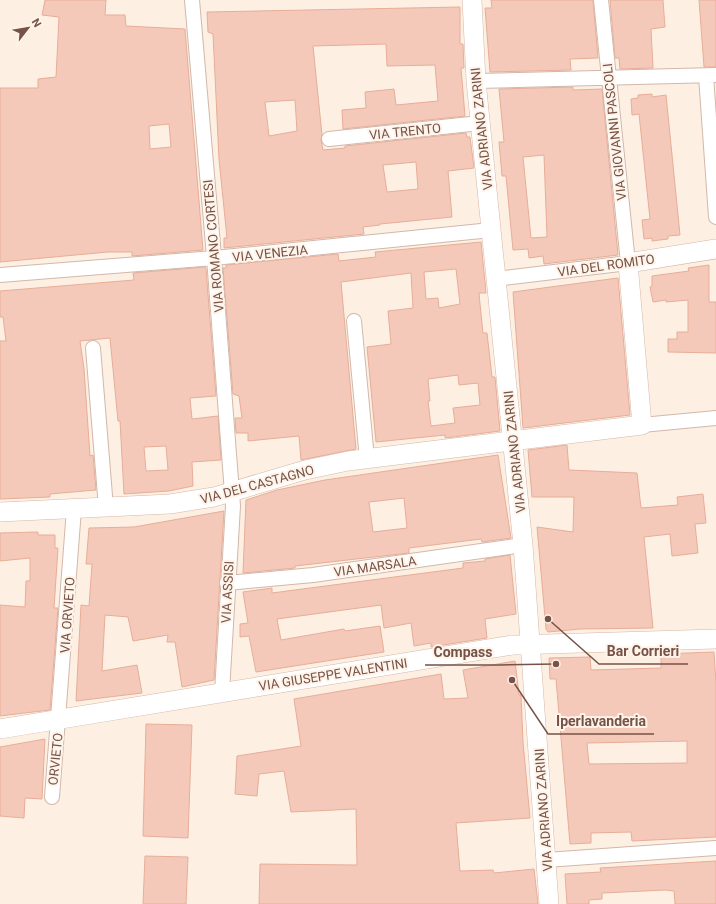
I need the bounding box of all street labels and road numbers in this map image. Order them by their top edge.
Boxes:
street label: VIA GIOVANNI PASCOLI [600,63,629,201]
street label: VIA ADRIANO ZARINI [468,67,495,191]
street label: VIA TRENTO [368,120,442,143]
street label: VIA ROMANO CORTESI [200,179,227,313]
street label: VIA VENEZIA [232,242,309,265]
street label: VIA DEL ROMITO [557,251,656,280]
street label: VIA ADRIANO ZARINI [501,390,528,514]
street label: VIA DEL CASTAGNO [199,462,316,507]
street label: VIA MARSALA [333,553,418,580]
street label: VIA ASSISI [218,561,237,624]
street label: VIA ORVIETO [57,576,78,654]
street label: VIA GIUSEPPE VALENTINI [258,655,409,694]
street label: ORVIETO [45,732,66,786]
street label: VIA ADRIANO ZARINI [532,748,555,872]

